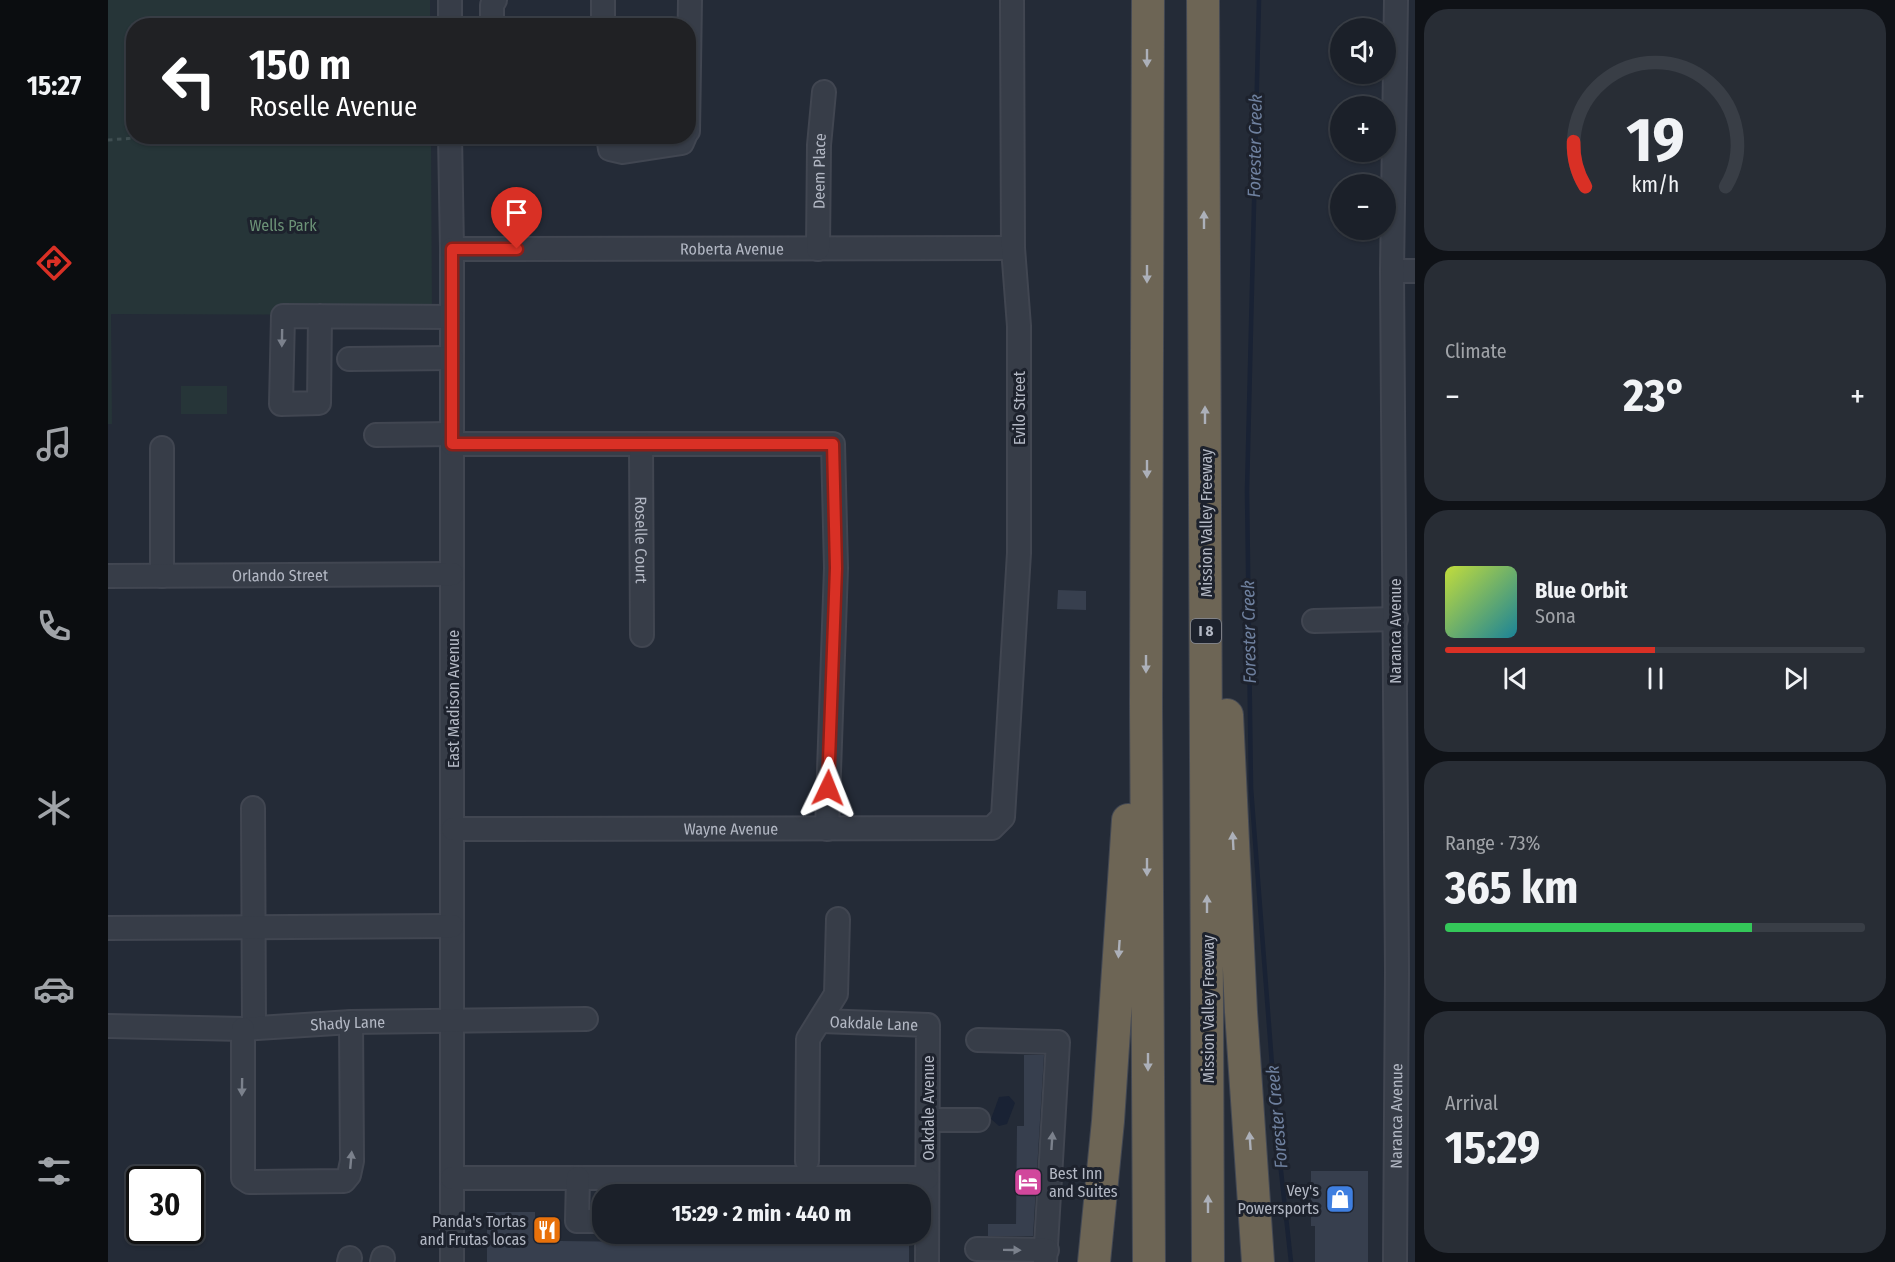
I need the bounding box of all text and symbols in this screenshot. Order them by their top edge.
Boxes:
map controls [1330,18,1396,240]
button: sound [1330,18,1396,84]
text: 150 m [249,40,351,90]
icon: left [150,42,228,120]
one-way arrow [1142,49,1152,68]
text: 15:27 [27,70,81,102]
text: Roselle Avenue [249,91,417,123]
water label: Forester Creek [1243,94,1267,198]
button: + [1330,96,1396,162]
text: 19 [1626,103,1684,178]
street label: Deem Place [809,132,830,209]
text: km/h [1631,172,1679,198]
button: − [1330,174,1396,240]
pin [491,187,542,249]
icon: arrive [500,196,533,229]
one-way arrow [1199,210,1209,229]
park label: Wells Park [249,216,317,235]
street label: Roberta Avenue [680,239,784,258]
icon: directions [33,242,75,284]
one-way arrow [1142,265,1152,284]
one-way arrow [278,328,287,347]
text: Climate [1445,339,1507,363]
text: 23° [1623,369,1687,423]
street label: Evilo Street [1010,370,1029,445]
text: − [1445,377,1460,417]
text: + [1850,377,1865,417]
one-way arrow [1200,405,1210,424]
icon: music [33,423,75,465]
street label: Mission Valley Freeway [1197,448,1216,597]
one-way arrow [1142,460,1151,479]
street label: Roselle Court [632,496,651,584]
street label: Orlando Street [232,565,329,585]
text: Blue Orbit [1535,577,1628,604]
street label: Naranca Avenue [1386,578,1405,684]
water label: Forester Creek [1237,580,1261,684]
text: Sona [1535,604,1576,628]
icon: phone [33,605,75,647]
road number: I 8 [1191,619,1221,643]
street label: East Madison Avenue [444,630,463,768]
one-way arrow [1141,655,1151,674]
icon: previous [1499,662,1532,695]
icon: pause [1639,662,1672,695]
icon: next [1779,662,1812,695]
position arrow [796,756,860,820]
icon: climate [33,787,75,829]
street label: Wayne Avenue [684,819,778,838]
text: Range · 73% [1445,831,1541,855]
one-way arrow [1228,832,1237,851]
one-way arrow [1142,858,1152,877]
text: 365 km [1445,861,1578,915]
one-way arrow [1202,894,1212,913]
street label: Mission Valley Freeway [1199,934,1218,1083]
one-way arrow [1115,940,1124,959]
icon: car [33,968,75,1010]
street label: Shady Lane [310,1012,385,1034]
street label: Oakdale Lane [829,1012,919,1034]
one-way arrow [1143,1053,1153,1072]
street label: Oakdale Avenue [919,1055,938,1161]
street label: Naranca Avenue [1386,1063,1406,1169]
water label: Forester Creek [1262,1064,1292,1169]
one-way arrow [237,1078,247,1097]
text: Arrival [1445,1091,1498,1115]
text: 15:29 [1445,1121,1540,1175]
one-way arrow [1047,1131,1057,1150]
one-way arrow [1245,1131,1254,1150]
icon: filters [33,1150,75,1192]
one-way arrow [346,1150,356,1169]
place label: Best Inn and Suites [1049,1164,1118,1201]
speed limit sign: 30 [126,1166,204,1244]
hotel icon: Best Inn and Suites [1012,1166,1044,1198]
place label: Vey's Powersports [1238,1181,1319,1218]
shop icon: Vey's Powersports [1324,1183,1356,1215]
one-way arrow [1203,1194,1213,1213]
text: 15:29 · 2 min · 440 m [672,1200,851,1227]
place label: Panda's Tortas and Frutas locas [420,1212,526,1249]
restaurant icon: Panda's Tortas and Frutas locas [531,1214,563,1246]
one-way arrow [1003,1245,1022,1255]

